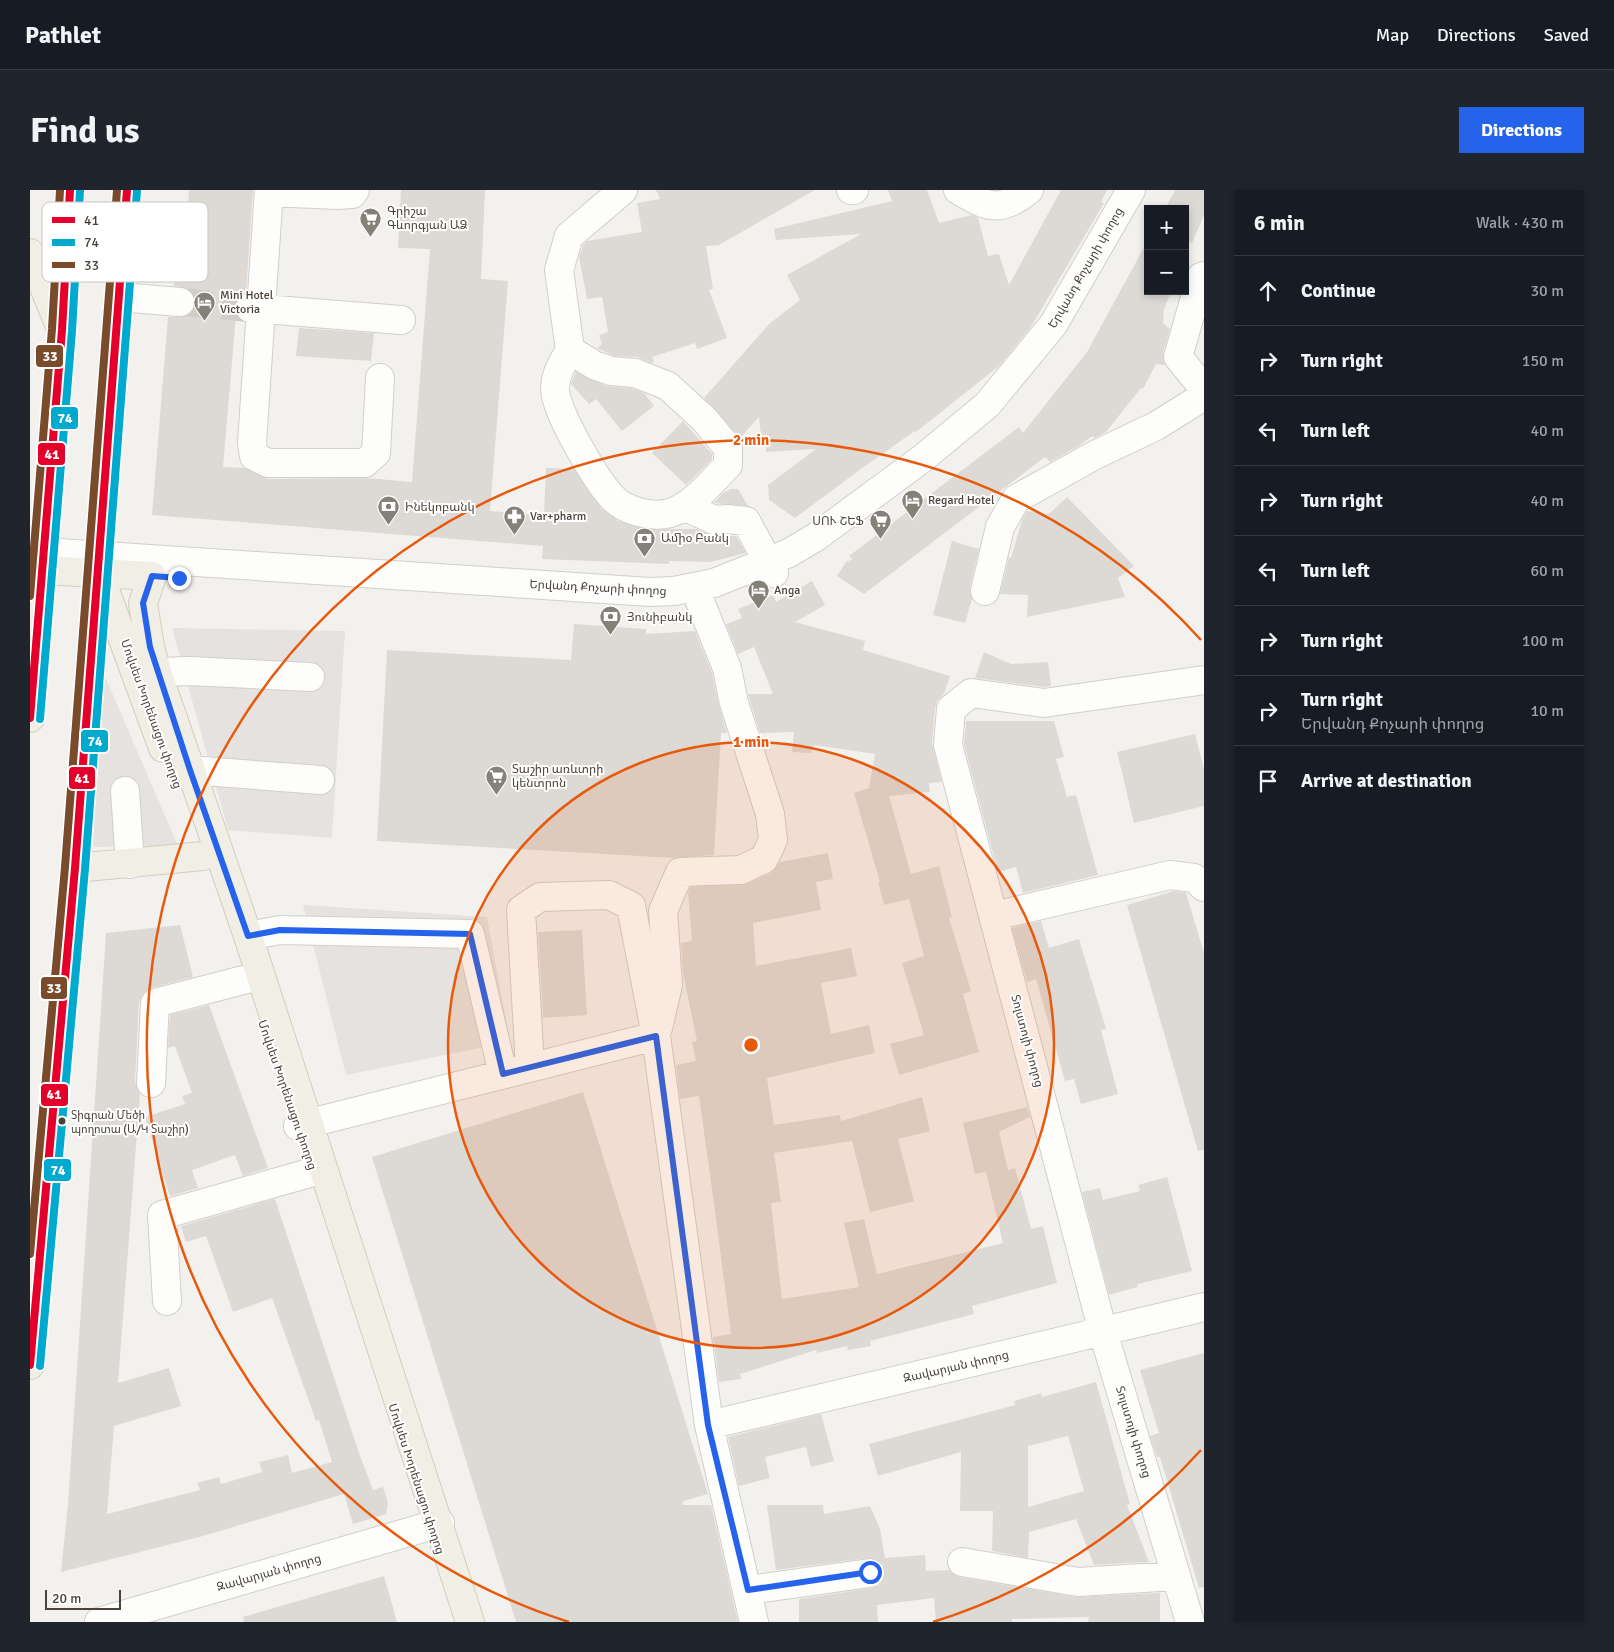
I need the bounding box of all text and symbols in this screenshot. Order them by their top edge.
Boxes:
text: Pathlet [25,20,101,50]
text: Map [1376,24,1409,46]
text: Directions [1437,24,1516,46]
text: Saved [1544,24,1589,46]
button: Directions [1459,107,1584,153]
text: Find us [30,109,140,152]
legend [42,202,208,282]
place label: Գրիշա Գևորգյան ԱՁ [387,204,468,233]
street label: Երվանդ Քոչարի փողոց [1045,205,1127,331]
map controls [1144,205,1189,295]
button: + [1144,205,1189,250]
supermarket icon: Գրիշա Գևորգյան ԱՁ [359,206,383,237]
text: 6 min [1254,210,1305,236]
text: 41 [84,212,99,229]
text: Walk · 430 m [1476,213,1564,233]
text: 74 [84,234,100,251]
button: − [1144,250,1189,295]
text: 33 [84,257,99,274]
icon: ahead [1254,277,1282,305]
text: Continue [1301,279,1376,303]
text: 30 m [1530,281,1564,301]
place label: Mini Hotel Victoria [220,288,274,317]
hotel icon: Mini Hotel Victoria [192,290,216,321]
line badge: 33 [35,344,64,368]
icon: right [1254,347,1282,375]
text: 33 [42,348,58,365]
text: Turn right [1301,349,1383,373]
text: 150 m [1522,351,1564,371]
line badge: 74 [50,406,79,430]
text: 74 [57,410,73,427]
icon: left [1254,417,1282,445]
text: Turn left [1301,419,1370,443]
text: 40 m [1530,421,1564,441]
text: 2 min [733,431,769,449]
line badge: 41 [37,442,66,466]
text: 41 [44,446,60,463]
icon: right [1254,487,1282,515]
hotel icon: Regard Hotel [900,488,924,519]
text: Turn right [1301,489,1383,513]
text: 40 m [1530,491,1564,511]
place label: Regard Hotel [928,493,995,508]
bank icon: Ինեկոբանկ [377,495,401,526]
place label: Ինեկոբանկ [405,500,475,515]
pharmacy icon: Var+pharm [502,504,526,535]
place label: Var+pharm [530,509,586,524]
supermarket icon: ՍՈՒ ՇԵՖ [868,509,892,540]
place label: ՍՈՒ ՇԵՖ [812,514,864,529]
bank icon: Ամիօ Բանկ [633,526,657,557]
place label: Ամիօ Բանկ [661,531,729,546]
icon: left [1254,557,1282,585]
text: Turn left [1301,559,1370,583]
text: 60 m [1530,561,1564,581]
route end [168,567,191,590]
street label: Երվանդ Քոչարի փողոց [529,577,667,599]
hotel icon: Anga [746,578,770,609]
place label: Anga [774,583,800,598]
bank icon: Յունիբանկ [599,605,623,636]
place label: Յունիբանկ [627,610,692,625]
icon: right [1254,627,1282,655]
text: Turn right [1301,629,1383,653]
text: 100 m [1522,631,1564,651]
street label: Մովսես Խորենացու փողոց [117,637,185,791]
text: Turn right [1301,688,1383,712]
icon: right [1254,697,1282,725]
text: 10 m [1530,701,1564,721]
text: Երվանդ Քոչարի փողոց [1301,714,1484,734]
line badge: 74 [80,729,109,753]
text: 74 [87,733,103,750]
text: 1 min [733,733,769,751]
place label: Տաշիր առևտրի կենտրոն [512,762,603,791]
supermarket icon: Տաշիր առևտրի կենտրոն [484,764,508,795]
line badge: 41 [68,766,96,790]
icon: arrive [1254,767,1282,795]
text: Arrive at destination [1301,769,1472,793]
text: 41 [74,770,90,787]
line badge: 33 [40,976,68,1000]
text: 33 [46,980,62,997]
street label: Տոլստոյի փողոց [1007,993,1047,1089]
street label: Մովսես Խորենացու փողոց [254,1018,320,1172]
centre of rings [742,1036,760,1054]
line badge: 41 [40,1083,69,1107]
text: 41 [46,1086,62,1103]
place label: Տիգրան Մեծի պողոտա (Ա/Կ Տաշիր) [71,1109,189,1136]
marker: Տիգրան Մեծի պողոտա (Ա/Կ Տաշիր) [57,1116,67,1126]
line badge: 74 [43,1158,72,1182]
text: 74 [50,1162,66,1179]
street label: Զավարյան փողոց [902,1348,1010,1386]
street label: Տոլստոյի փողոց [1112,1384,1154,1480]
street label: Մովսես Խորենացու փողոց [384,1402,448,1556]
street label: Զավարյան փողոց [215,1551,323,1595]
route start [859,1561,882,1584]
scale bar [45,1587,121,1610]
text: 20 m [52,1590,81,1607]

